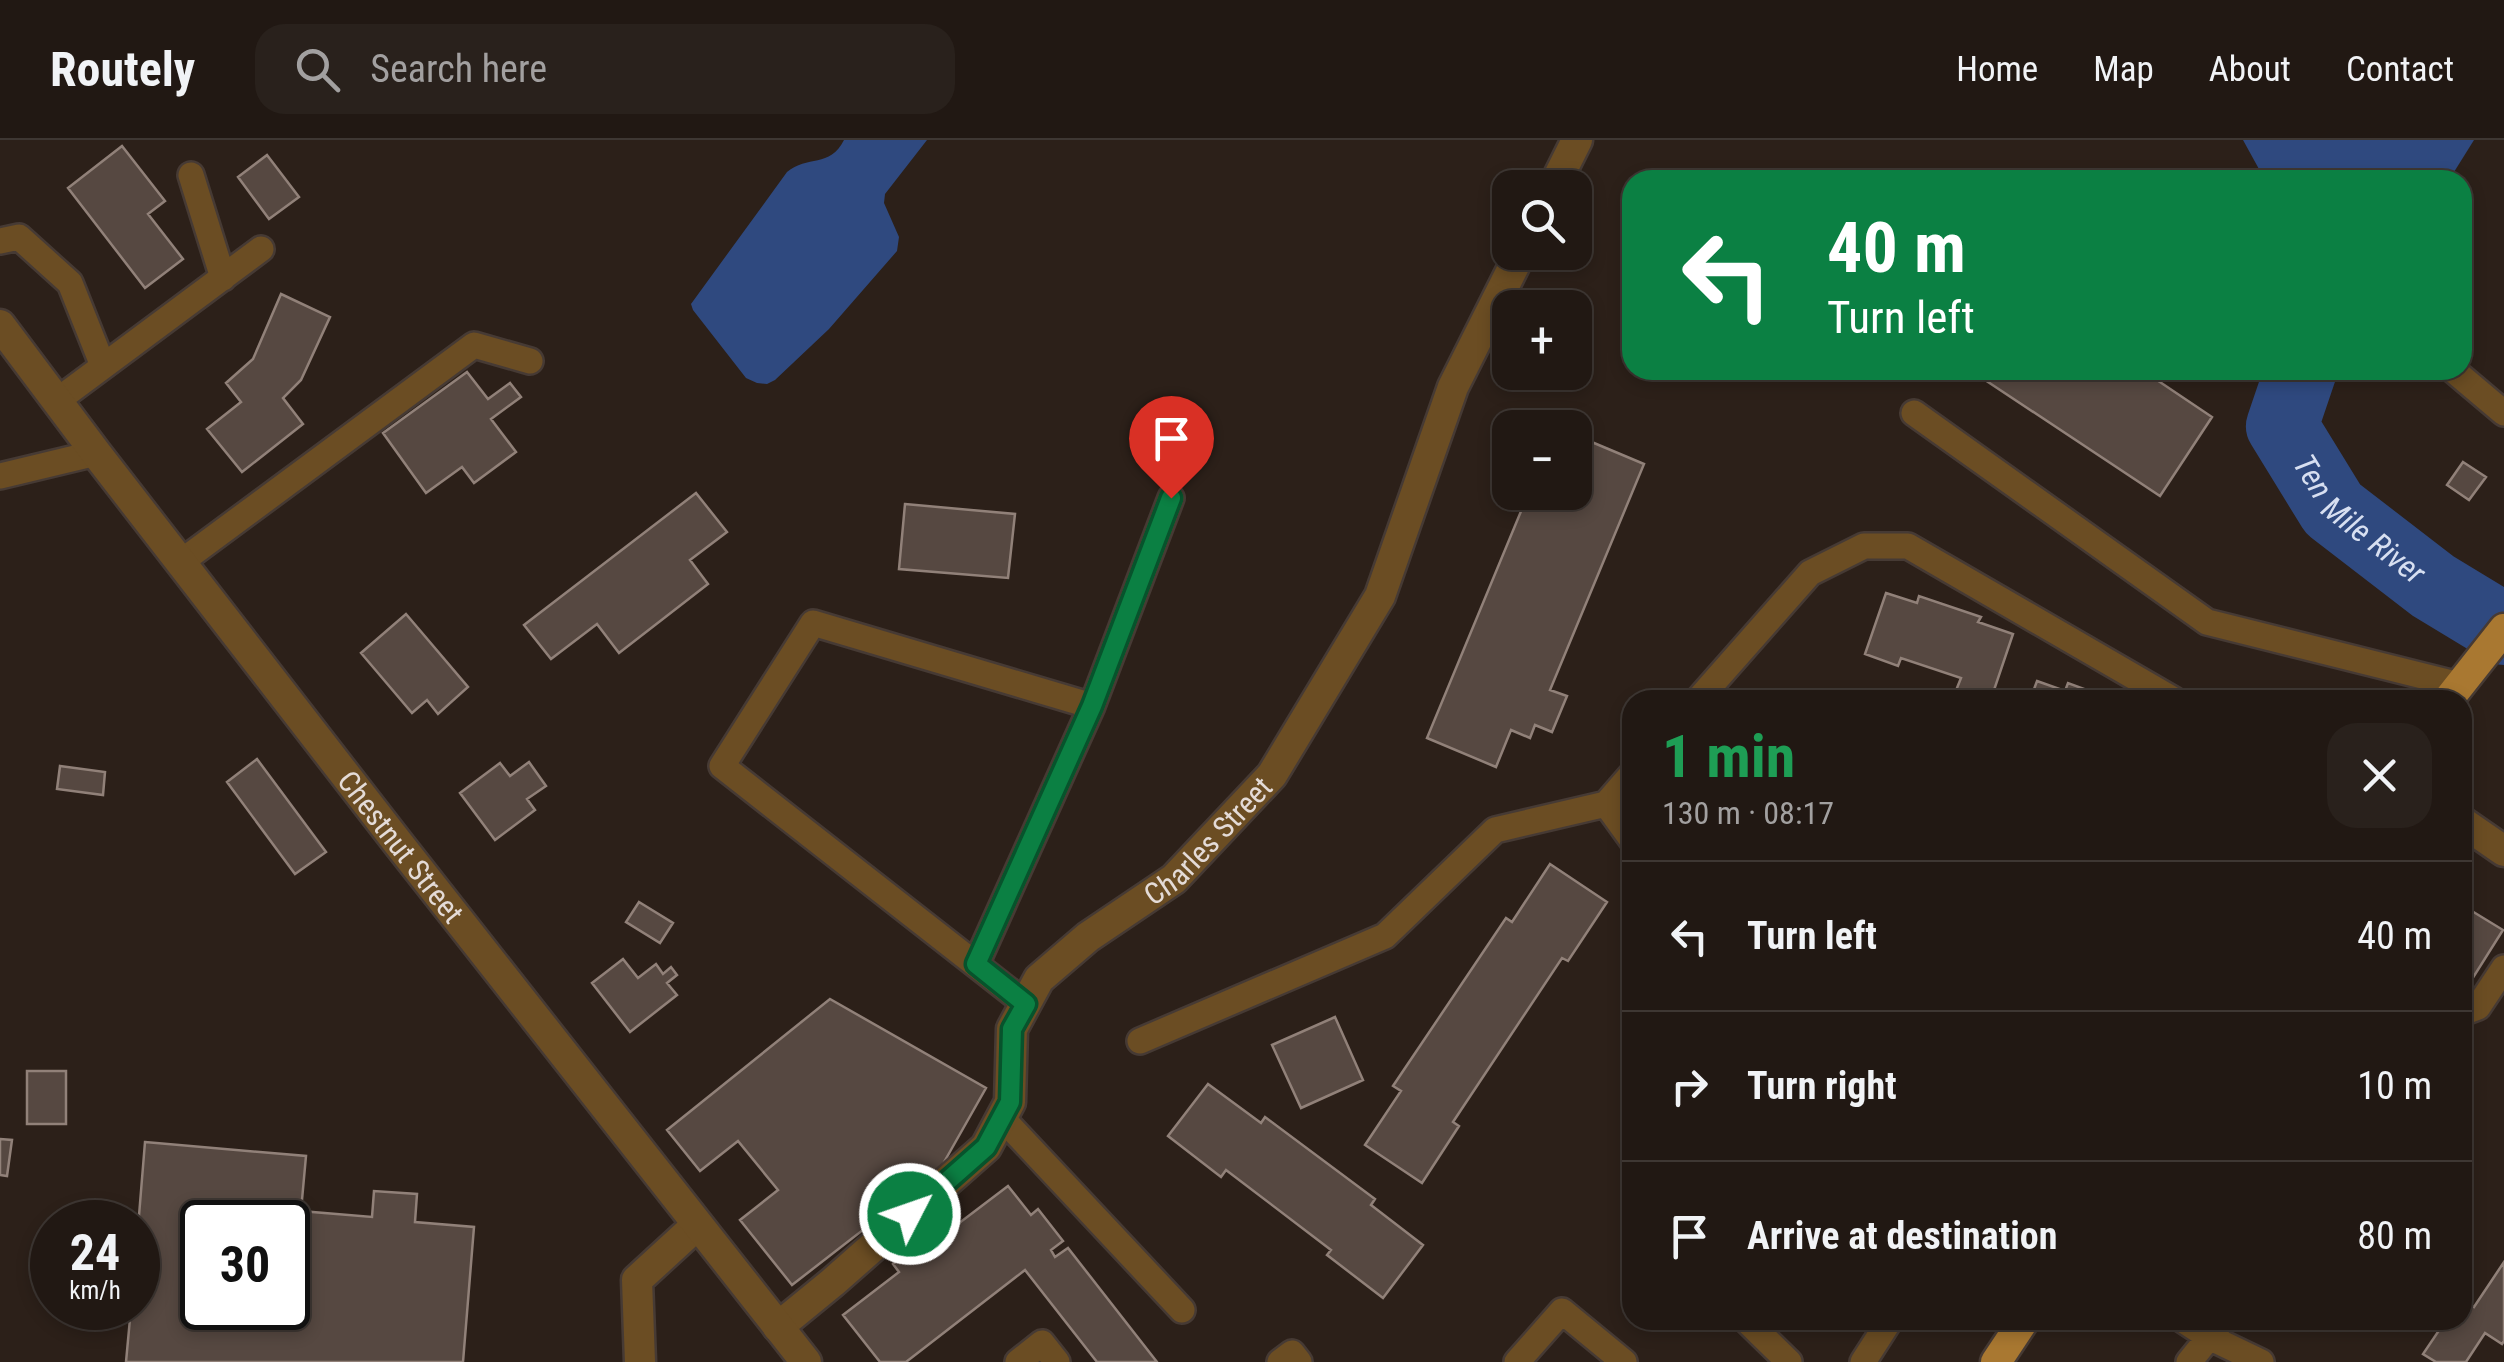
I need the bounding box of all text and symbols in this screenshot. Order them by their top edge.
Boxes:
search box [255,24,955,114]
text: Routely [50,41,195,98]
icon: search [290,42,345,97]
text: Search here [370,47,547,91]
text: Home [1956,49,2038,90]
text: Map [2093,49,2154,90]
text: About [2209,49,2291,90]
text: Contact [2346,49,2454,90]
map controls [1492,170,1592,510]
button: search [1492,170,1592,270]
text: 40 m [1827,207,1966,289]
icon: left [1662,210,1792,340]
button: + [1492,290,1592,390]
text: Turn left [1827,291,1975,344]
pin [1129,396,1214,499]
button: − [1492,410,1592,510]
icon: arrive [1144,411,1199,466]
water label: Ten Mile River [2285,448,2434,593]
text: 1 min [1662,721,1795,792]
button: close [2327,723,2432,828]
street label: Chestnut Street [331,764,471,930]
street label: Charles Street [1137,769,1279,912]
text: 130 m · 08:17 [1662,794,1834,832]
icon: left [1662,909,1717,964]
text: Turn left [1747,914,1877,958]
text: 40 m [2357,914,2432,958]
icon: right [1662,1059,1717,1114]
text: Turn right [1747,1064,1897,1108]
text: 10 m [2357,1064,2432,1108]
position arrow [858,1162,962,1266]
speed limit sign: 30 [180,1200,310,1330]
icon: arrive [1662,1209,1717,1264]
text: Arrive at destination [1747,1214,2057,1258]
text: 80 m [2357,1214,2432,1258]
text: 24 [70,1224,120,1282]
text: km/h [69,1276,121,1305]

